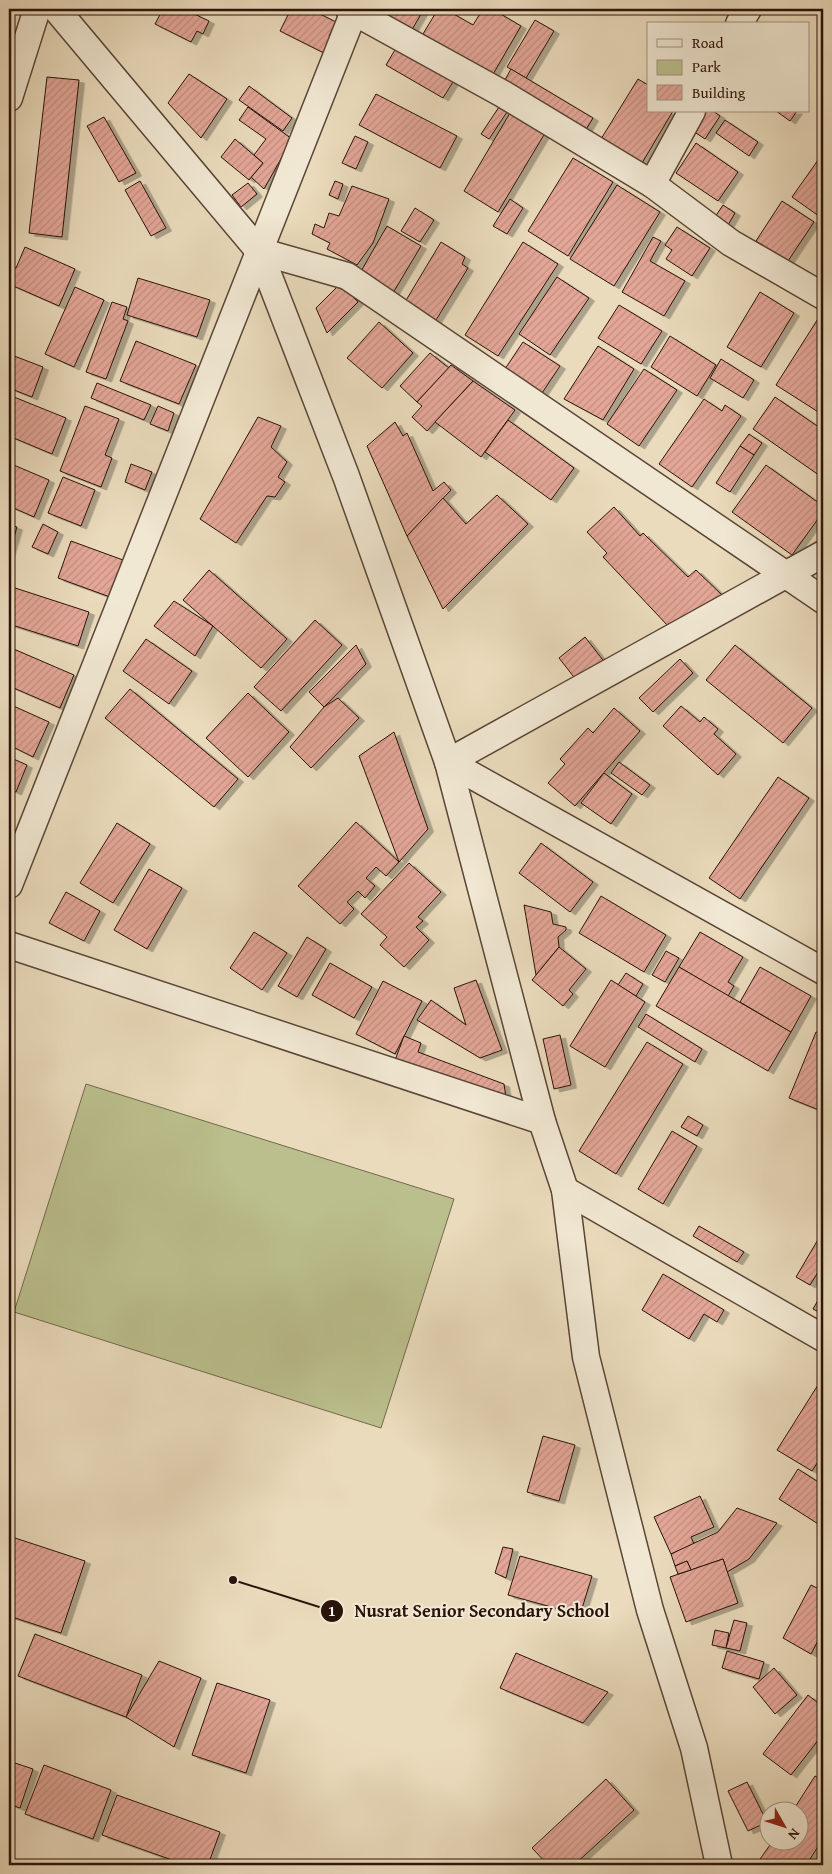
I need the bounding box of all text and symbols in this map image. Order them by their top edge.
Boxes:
legend [647,22,810,112]
text: Road [692,32,723,53]
text: Park [692,56,721,77]
text: Building [692,82,746,103]
callout: Nusrat Senior Secondary School [319,1595,619,1628]
text: Nusrat Senior Secondary School [354,1597,610,1624]
text: 1 [328,1600,336,1621]
north arrow [760,1802,810,1852]
text: N [783,1824,805,1845]

